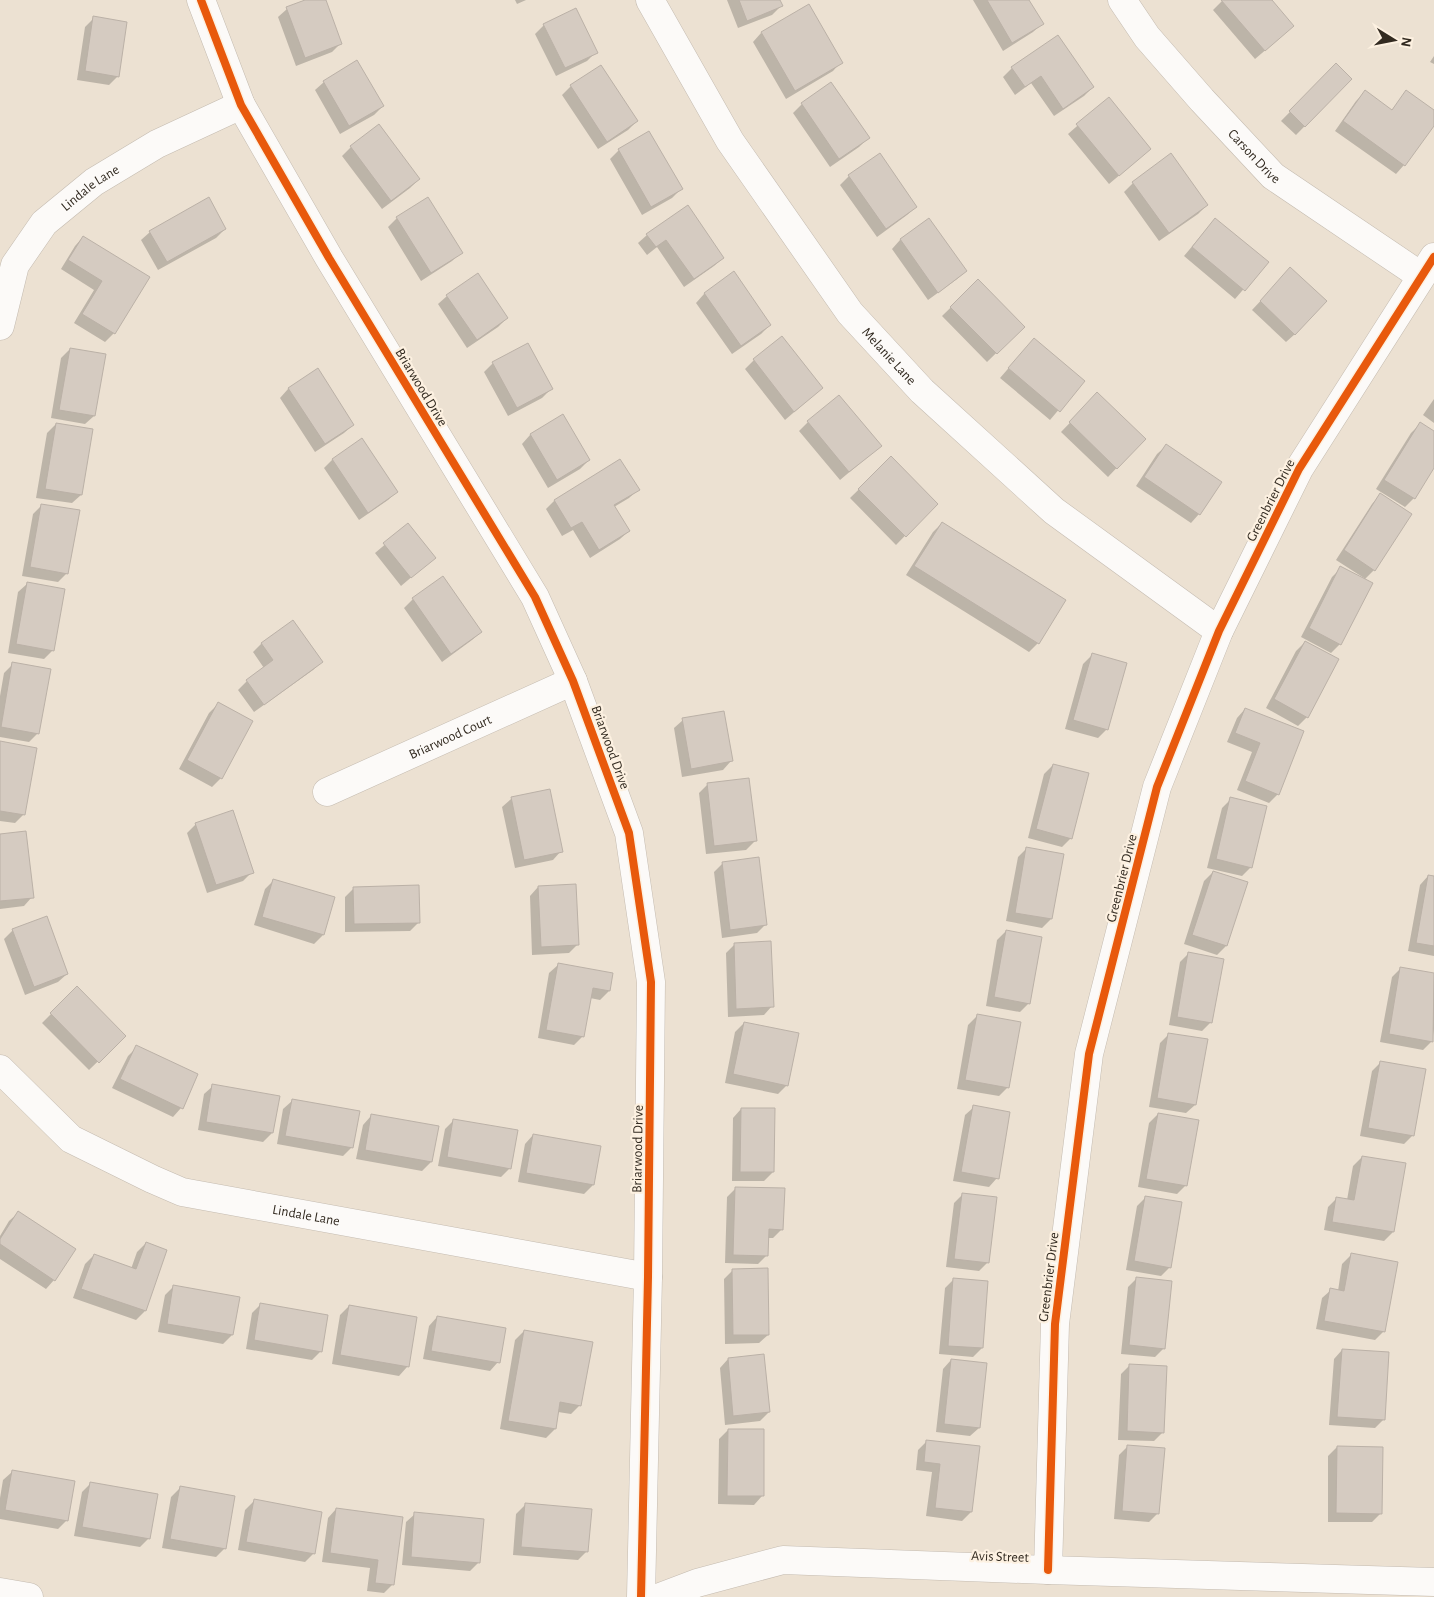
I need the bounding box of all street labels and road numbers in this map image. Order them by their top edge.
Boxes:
street label: Carson Drive [1225,127,1282,187]
street label: Lindale Lane [59,163,122,214]
street label: Melanie Lane [859,325,918,388]
street label: Briarwood Drive [392,346,450,429]
street label: Greenbrier Drive [1244,457,1298,544]
street label: Briarwood Drive [588,704,632,791]
street label: Briarwood Court [407,713,494,762]
street label: Greenbrier Drive [1104,833,1140,924]
street label: Briarwood Drive [630,1105,646,1193]
street label: Lindale Lane [271,1203,341,1229]
street label: Greenbrier Drive [1037,1232,1061,1323]
street label: Avis Street [971,1549,1030,1565]

